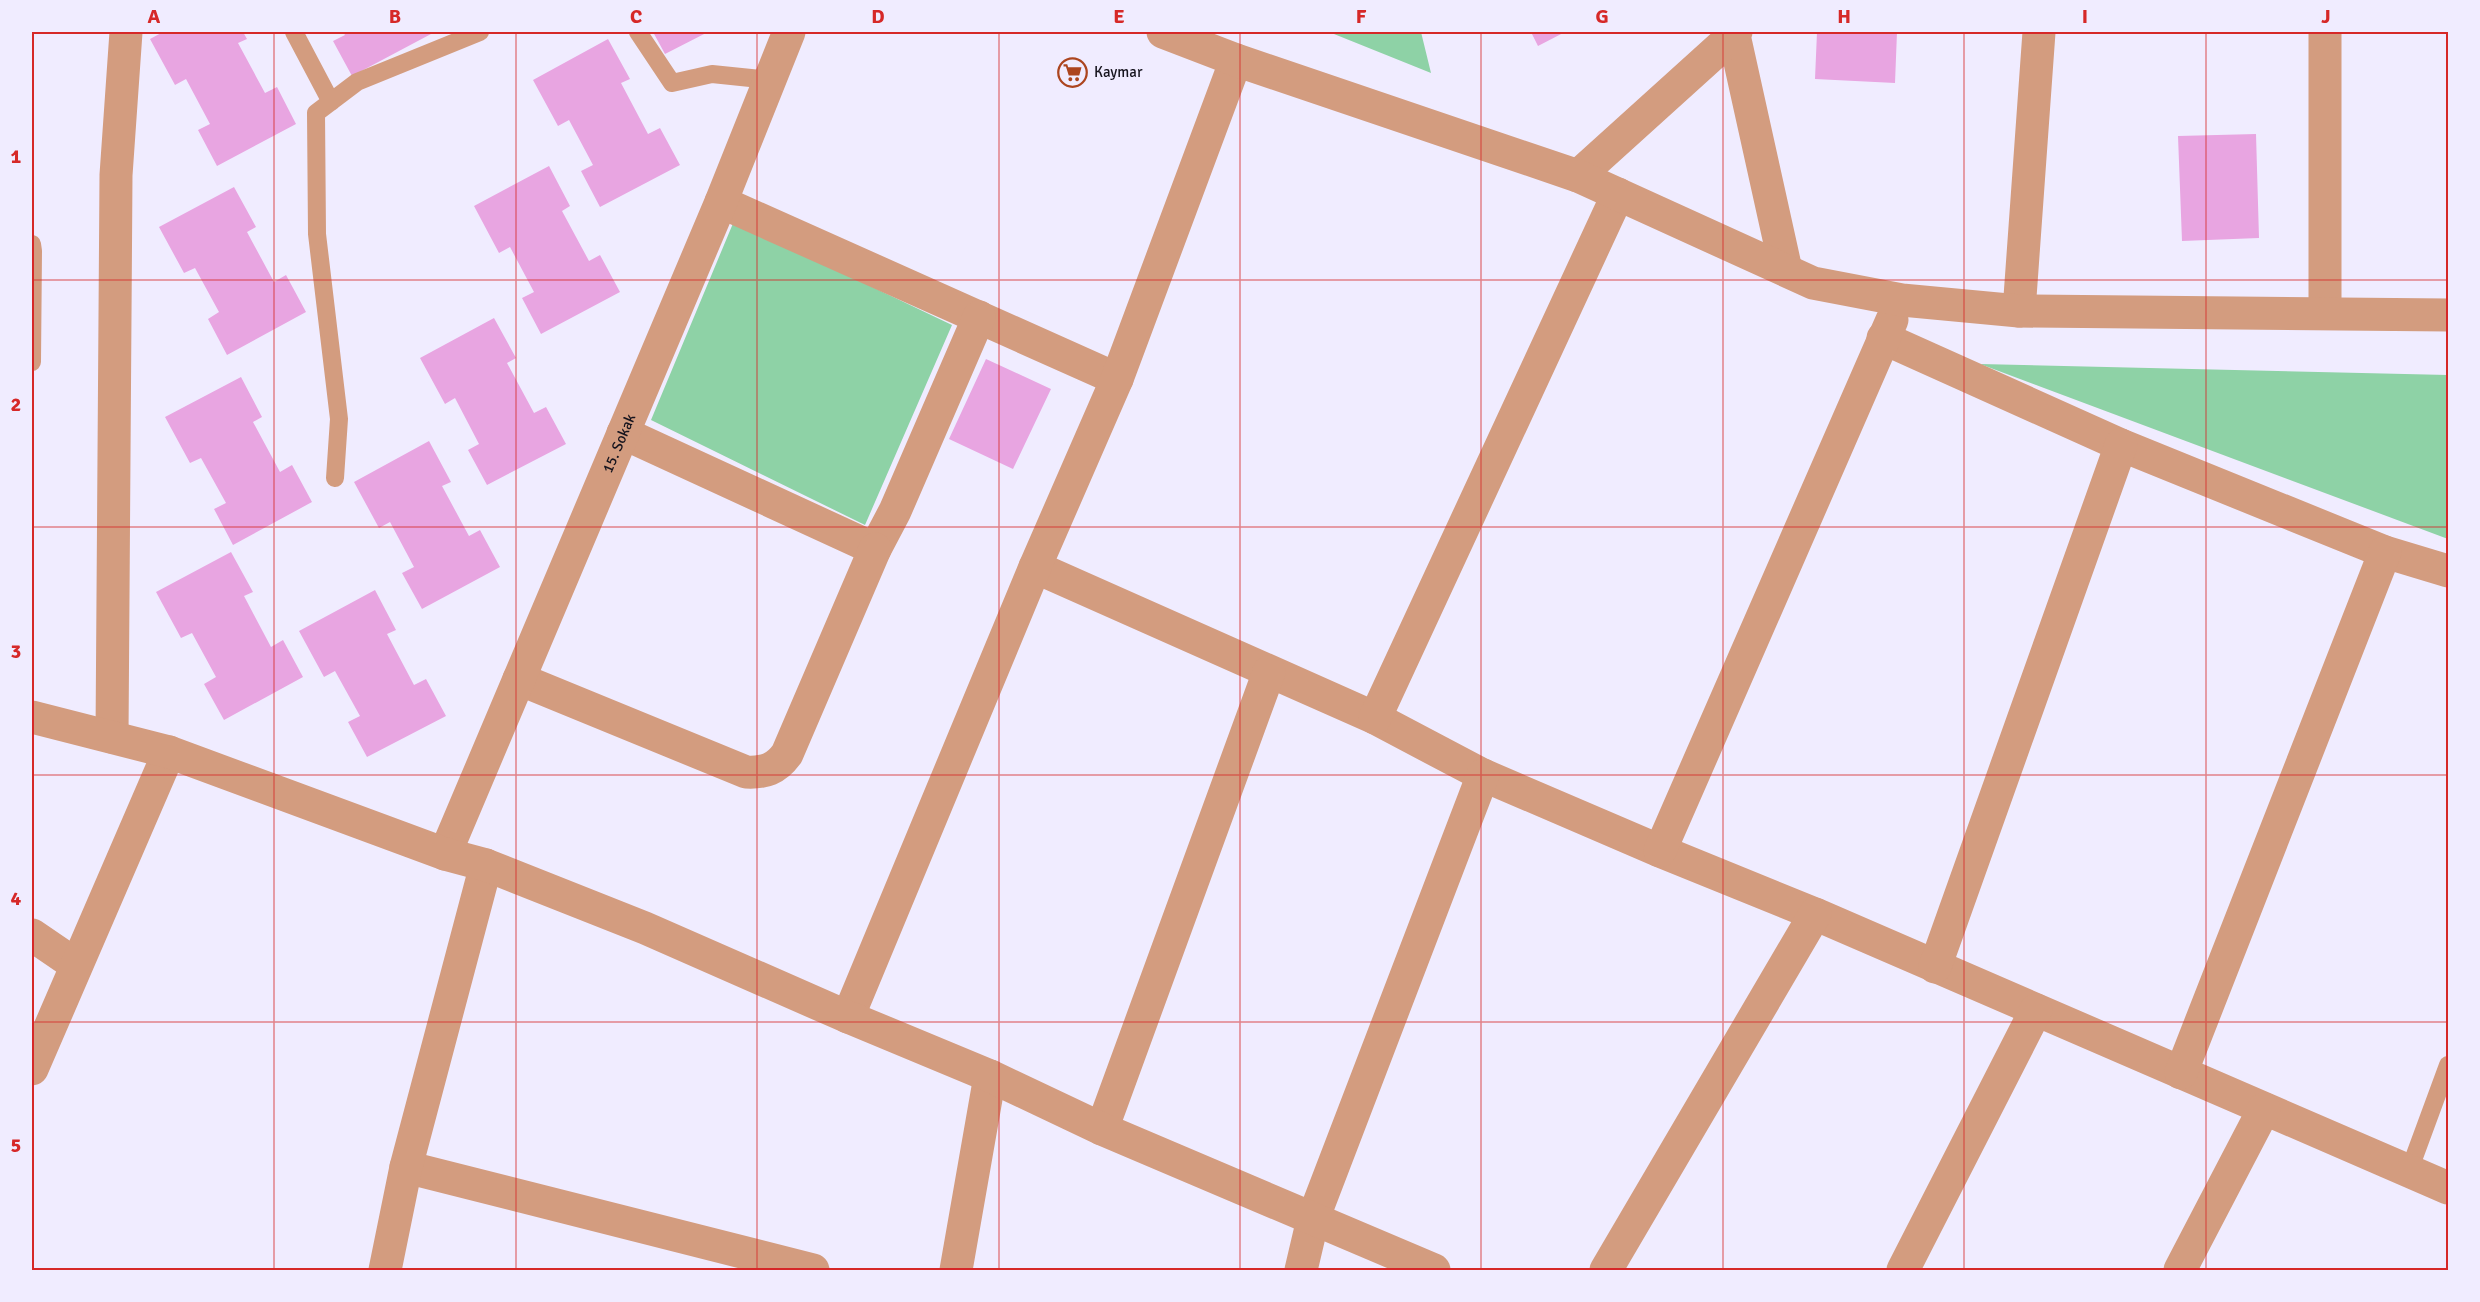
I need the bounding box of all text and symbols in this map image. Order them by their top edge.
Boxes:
text: A [148,4,161,29]
text: B [389,4,401,29]
text: C [630,4,642,29]
text: D [871,4,885,29]
text: E [1113,4,1125,29]
text: F [1356,4,1367,29]
text: G [1595,4,1609,29]
text: H [1837,4,1851,29]
text: I [2082,4,2088,29]
text: J [2321,4,2331,29]
supermarket icon: Kaymar [1057,56,1089,88]
place label: Kaymar [1094,63,1143,81]
text: 1 [11,144,22,169]
text: 2 [11,392,21,417]
street label: 15. Sokak [598,411,639,475]
text: 3 [11,639,21,664]
text: 4 [11,886,22,911]
text: 5 [11,1133,21,1158]

